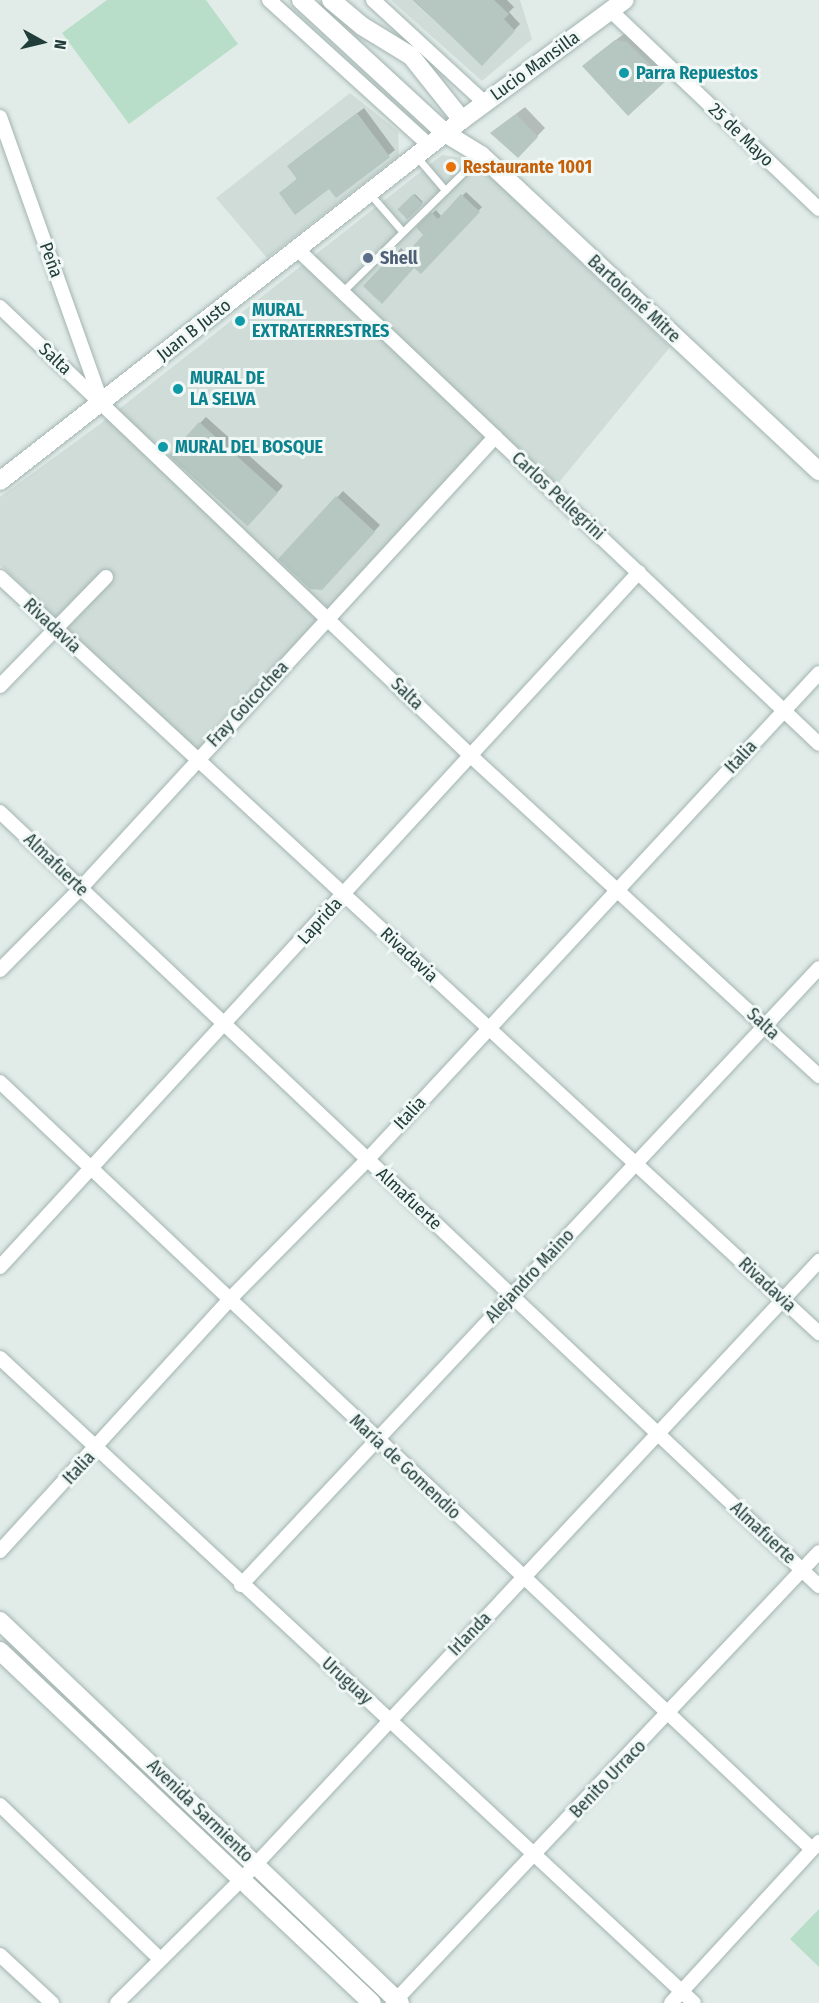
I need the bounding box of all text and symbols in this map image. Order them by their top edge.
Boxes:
north arrow [12,12,72,72]
street label: Lucio Mansilla [486,27,584,105]
text: N [50,39,70,51]
place label: Parra Repuestos [636,62,758,84]
marker: Parra Repuestos [617,66,631,80]
street label: 25 de Mayo [704,99,778,171]
place label: Restaurante 1001 [463,156,592,178]
marker: Restaurante 1001 [444,160,458,174]
street label: Peña [35,239,67,281]
place label: Shell [380,247,418,269]
marker: Shell [361,251,375,265]
street label: Bartolomé Mitre [583,251,685,347]
street label: Juan B Justo [153,294,235,366]
place label: MURAL EXTRATERRESTRES [252,300,389,342]
marker: MURAL EXTRATERRESTRES [233,314,247,328]
street label: Salta [34,339,76,379]
place label: MURAL DE LA SELVA [190,368,265,410]
marker: MURAL DE LA SELVA [171,382,185,396]
place label: MURAL DEL BOSQUE [175,436,323,458]
marker: MURAL DEL BOSQUE [156,440,170,454]
street label: Carlos Pellegrini [507,447,609,545]
street label: Rivadavia [19,594,85,658]
street label: Fray Goicochea [203,657,293,751]
street label: Salta [386,673,428,715]
street label: Italia [720,736,762,778]
street label: Almafuerte [19,829,93,901]
street label: Laprida [293,893,347,949]
street label: Rivadavia [376,923,442,987]
street label: Salta [742,1004,784,1044]
street label: Italia [389,1092,431,1134]
street label: Almafuerte [372,1163,446,1235]
street label: Alejandro Maino [481,1225,579,1327]
street label: Rivadavia [734,1253,800,1317]
street label: María de Gomendio [345,1410,465,1524]
street label: Italia [58,1447,100,1489]
street label: Almafuerte [726,1497,800,1569]
street label: Irlanda [444,1608,496,1660]
street label: Uruguay [317,1653,377,1709]
street label: Benito Urraco [565,1735,651,1823]
street label: Avenida Sarmiento [143,1755,257,1867]

